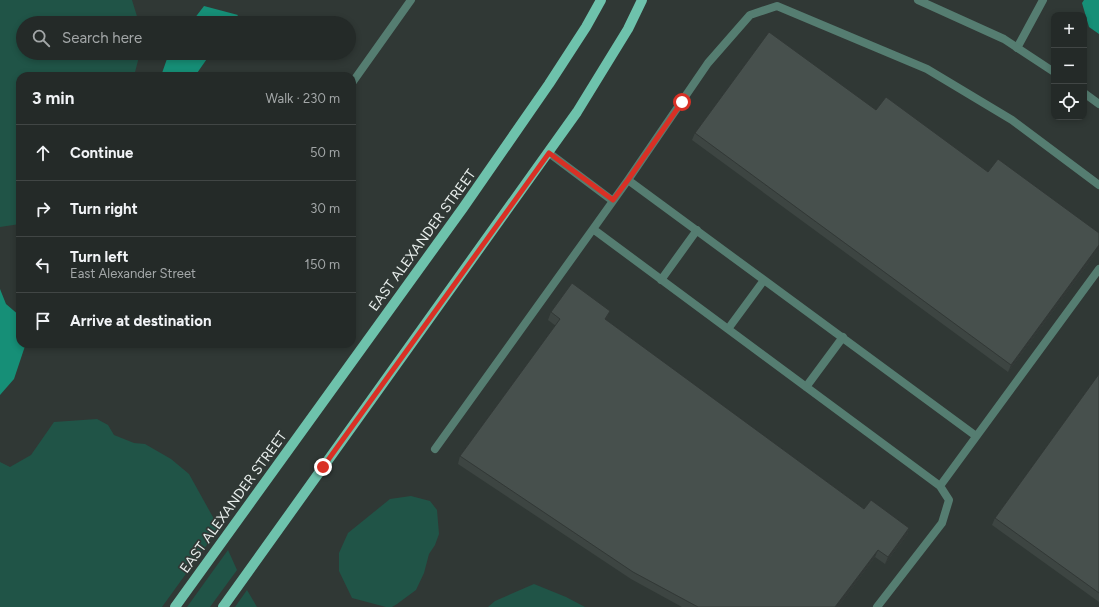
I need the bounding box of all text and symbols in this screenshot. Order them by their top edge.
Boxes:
map controls [1051,12,1087,120]
button: + [1051,12,1087,48]
search box [16,16,356,60]
icon: search [30,27,52,49]
text: Search here [62,29,142,47]
button: − [1051,48,1087,84]
button: locate [1051,84,1087,120]
text: 3 min [32,88,74,108]
text: Walk · 230 m [266,91,340,106]
route start [673,93,691,111]
icon: ahead [32,142,54,164]
text: Continue [70,144,133,162]
text: 50 m [310,145,340,160]
street label: EAST ALEXANDER STREET [365,166,480,314]
icon: right [32,198,54,220]
text: Turn right [70,200,138,218]
text: 30 m [310,201,340,216]
text: Turn left [70,248,128,266]
icon: left [32,254,54,276]
text: 150 m [305,257,340,272]
text: East Alexander Street [70,266,196,281]
icon: arrive [32,310,54,332]
text: Arrive at destination [70,312,211,330]
street label: EAST ALEXANDER STREET [176,428,291,576]
route end [314,458,332,476]

